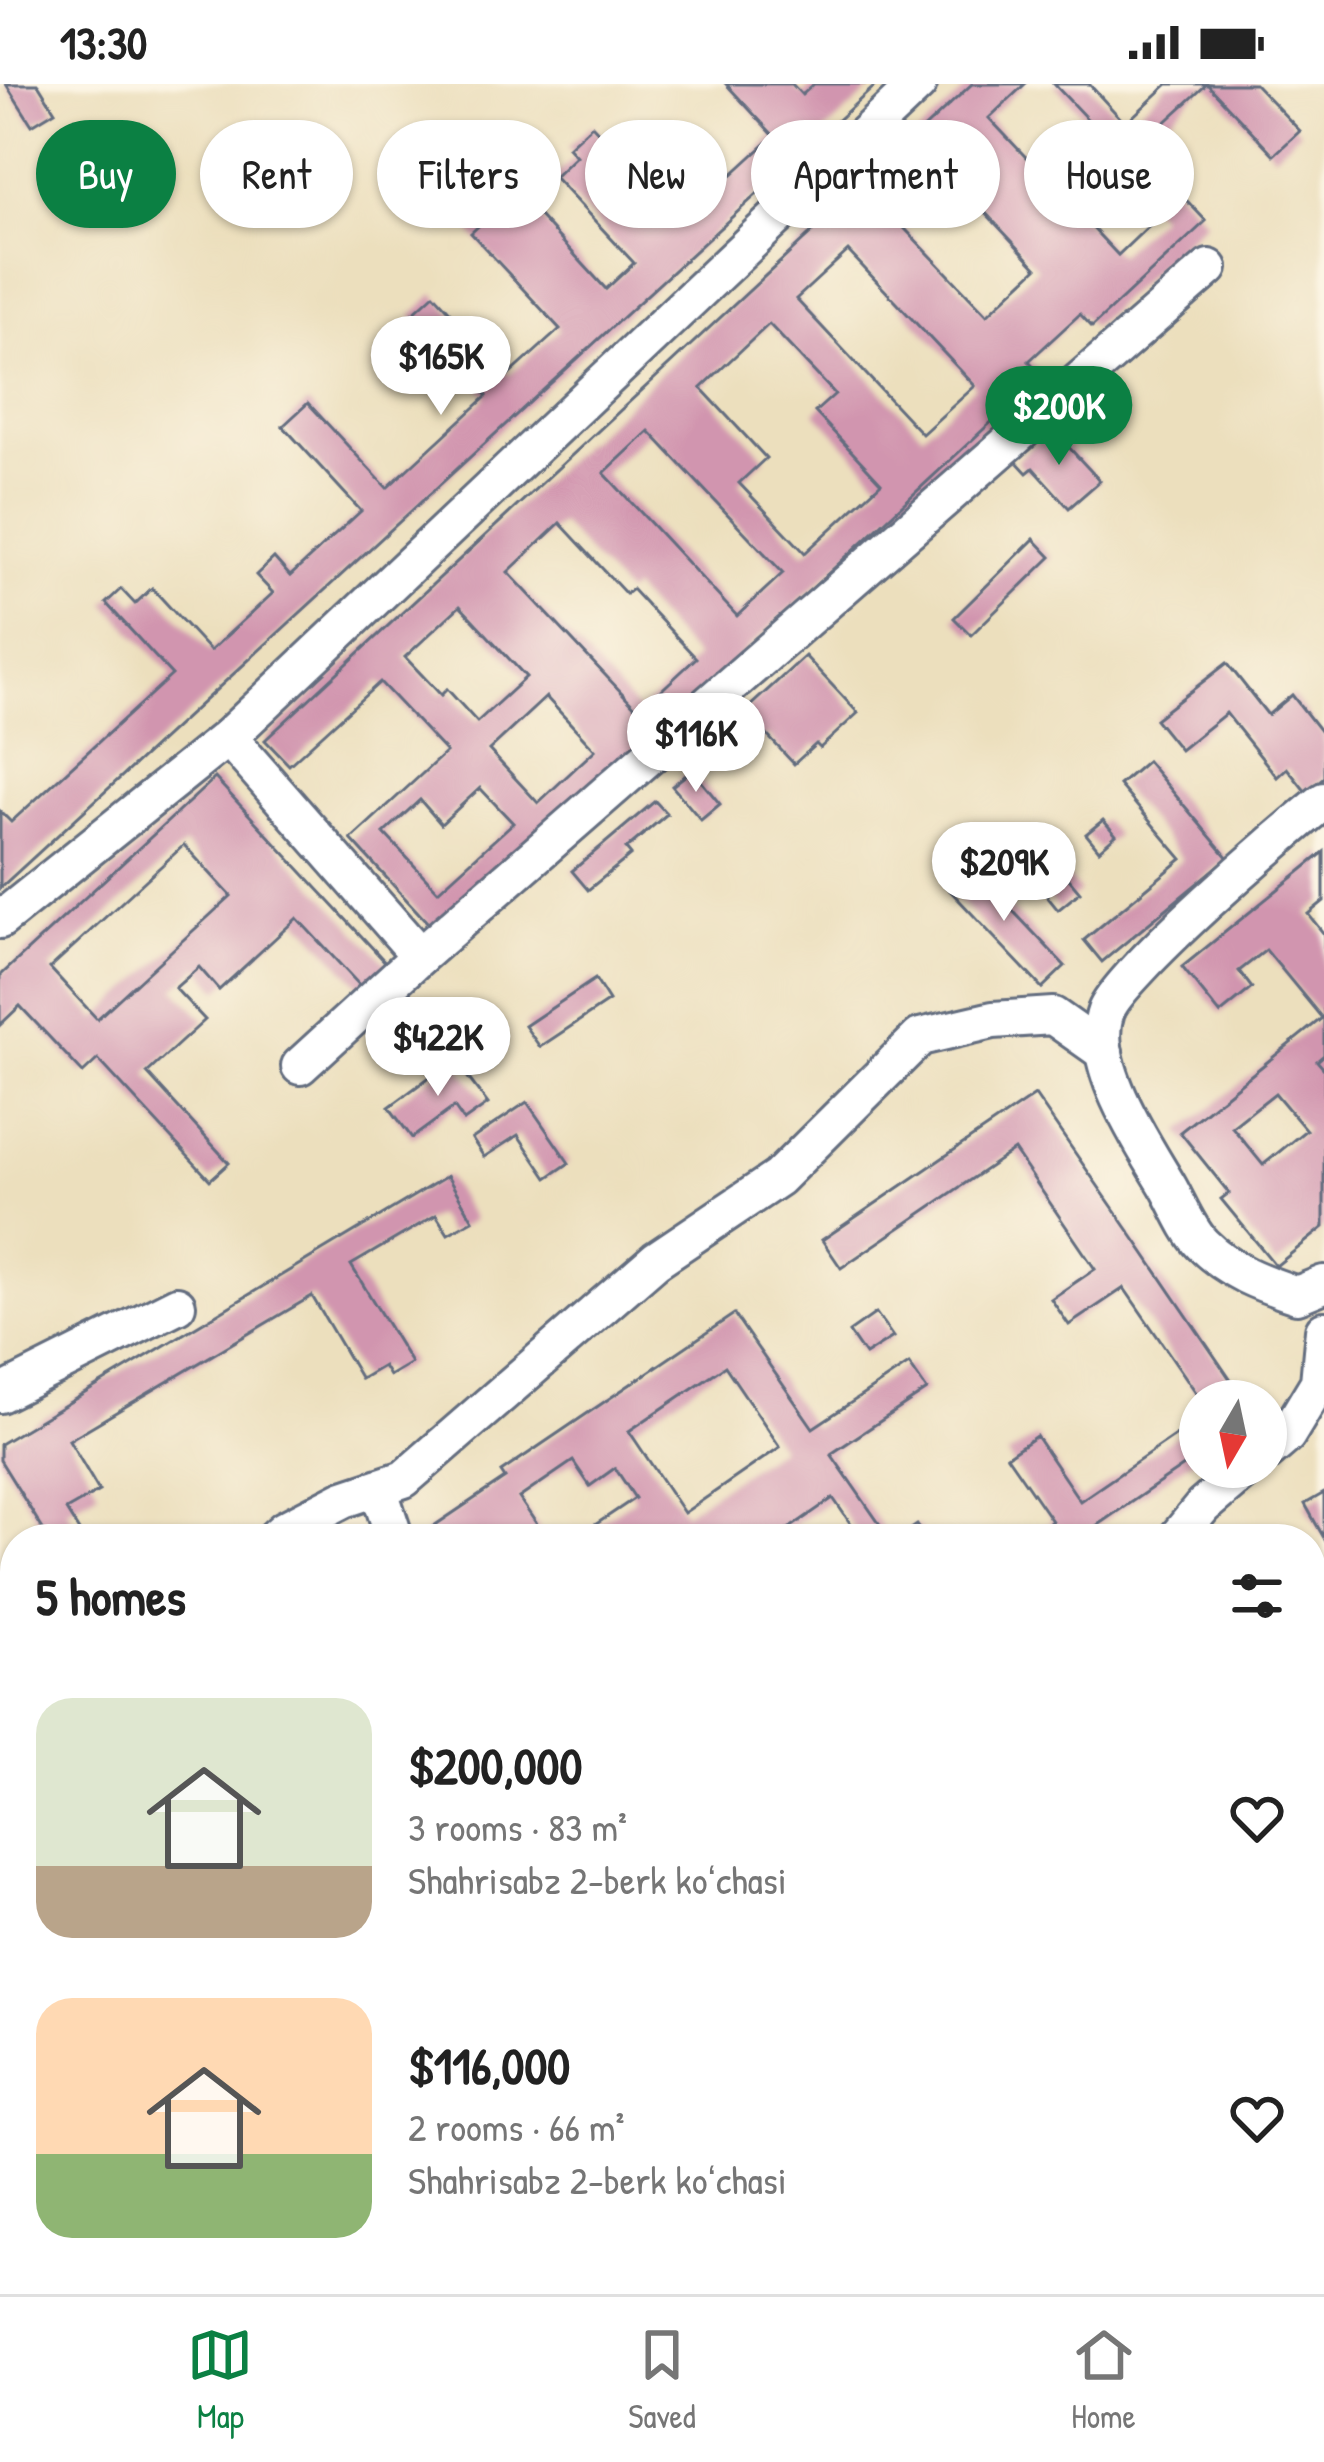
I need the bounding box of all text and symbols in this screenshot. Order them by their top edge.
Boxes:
text: 13:30 [60,12,147,73]
chip: Buy [36,120,176,228]
chip: Rent [200,120,353,228]
chip: Filters [377,120,561,228]
chip: New [585,120,727,228]
chip: Apartment [751,120,1000,228]
chip: House [1024,120,1194,228]
pin: $165K [357,316,525,418]
text: $165K [398,328,484,381]
pin: $200K [975,366,1143,468]
text: $200K [1012,378,1106,431]
pin: $116K [612,693,780,795]
text: $116K [654,705,738,758]
pin: $209K [920,822,1088,924]
text: $209K [959,834,1049,887]
pin: $422K [354,997,522,1099]
text: $422K [392,1009,484,1062]
north arrow [1179,1380,1287,1488]
map controls [1179,1380,1287,1488]
text: 5 homes [36,1562,186,1631]
icon: filters [1224,1563,1290,1629]
text: $200,000 [408,1731,582,1800]
icon: home [132,1746,276,1890]
icon: heart [1224,1785,1290,1851]
text: 3 rooms · 83 m² [408,1800,627,1853]
text: Shahrisabz 2-berk koʻchasi [408,1853,787,1906]
text: $116,000 [408,2031,570,2100]
icon: home [132,2046,276,2190]
icon: heart [1224,2085,1290,2151]
text: 2 rooms · 66 m² [408,2100,625,2153]
text: Shahrisabz 2-berk koʻchasi [408,2153,787,2206]
tab: Map [187,2322,253,2438]
tab: Saved [628,2322,696,2438]
tab: Home [1071,2322,1137,2438]

